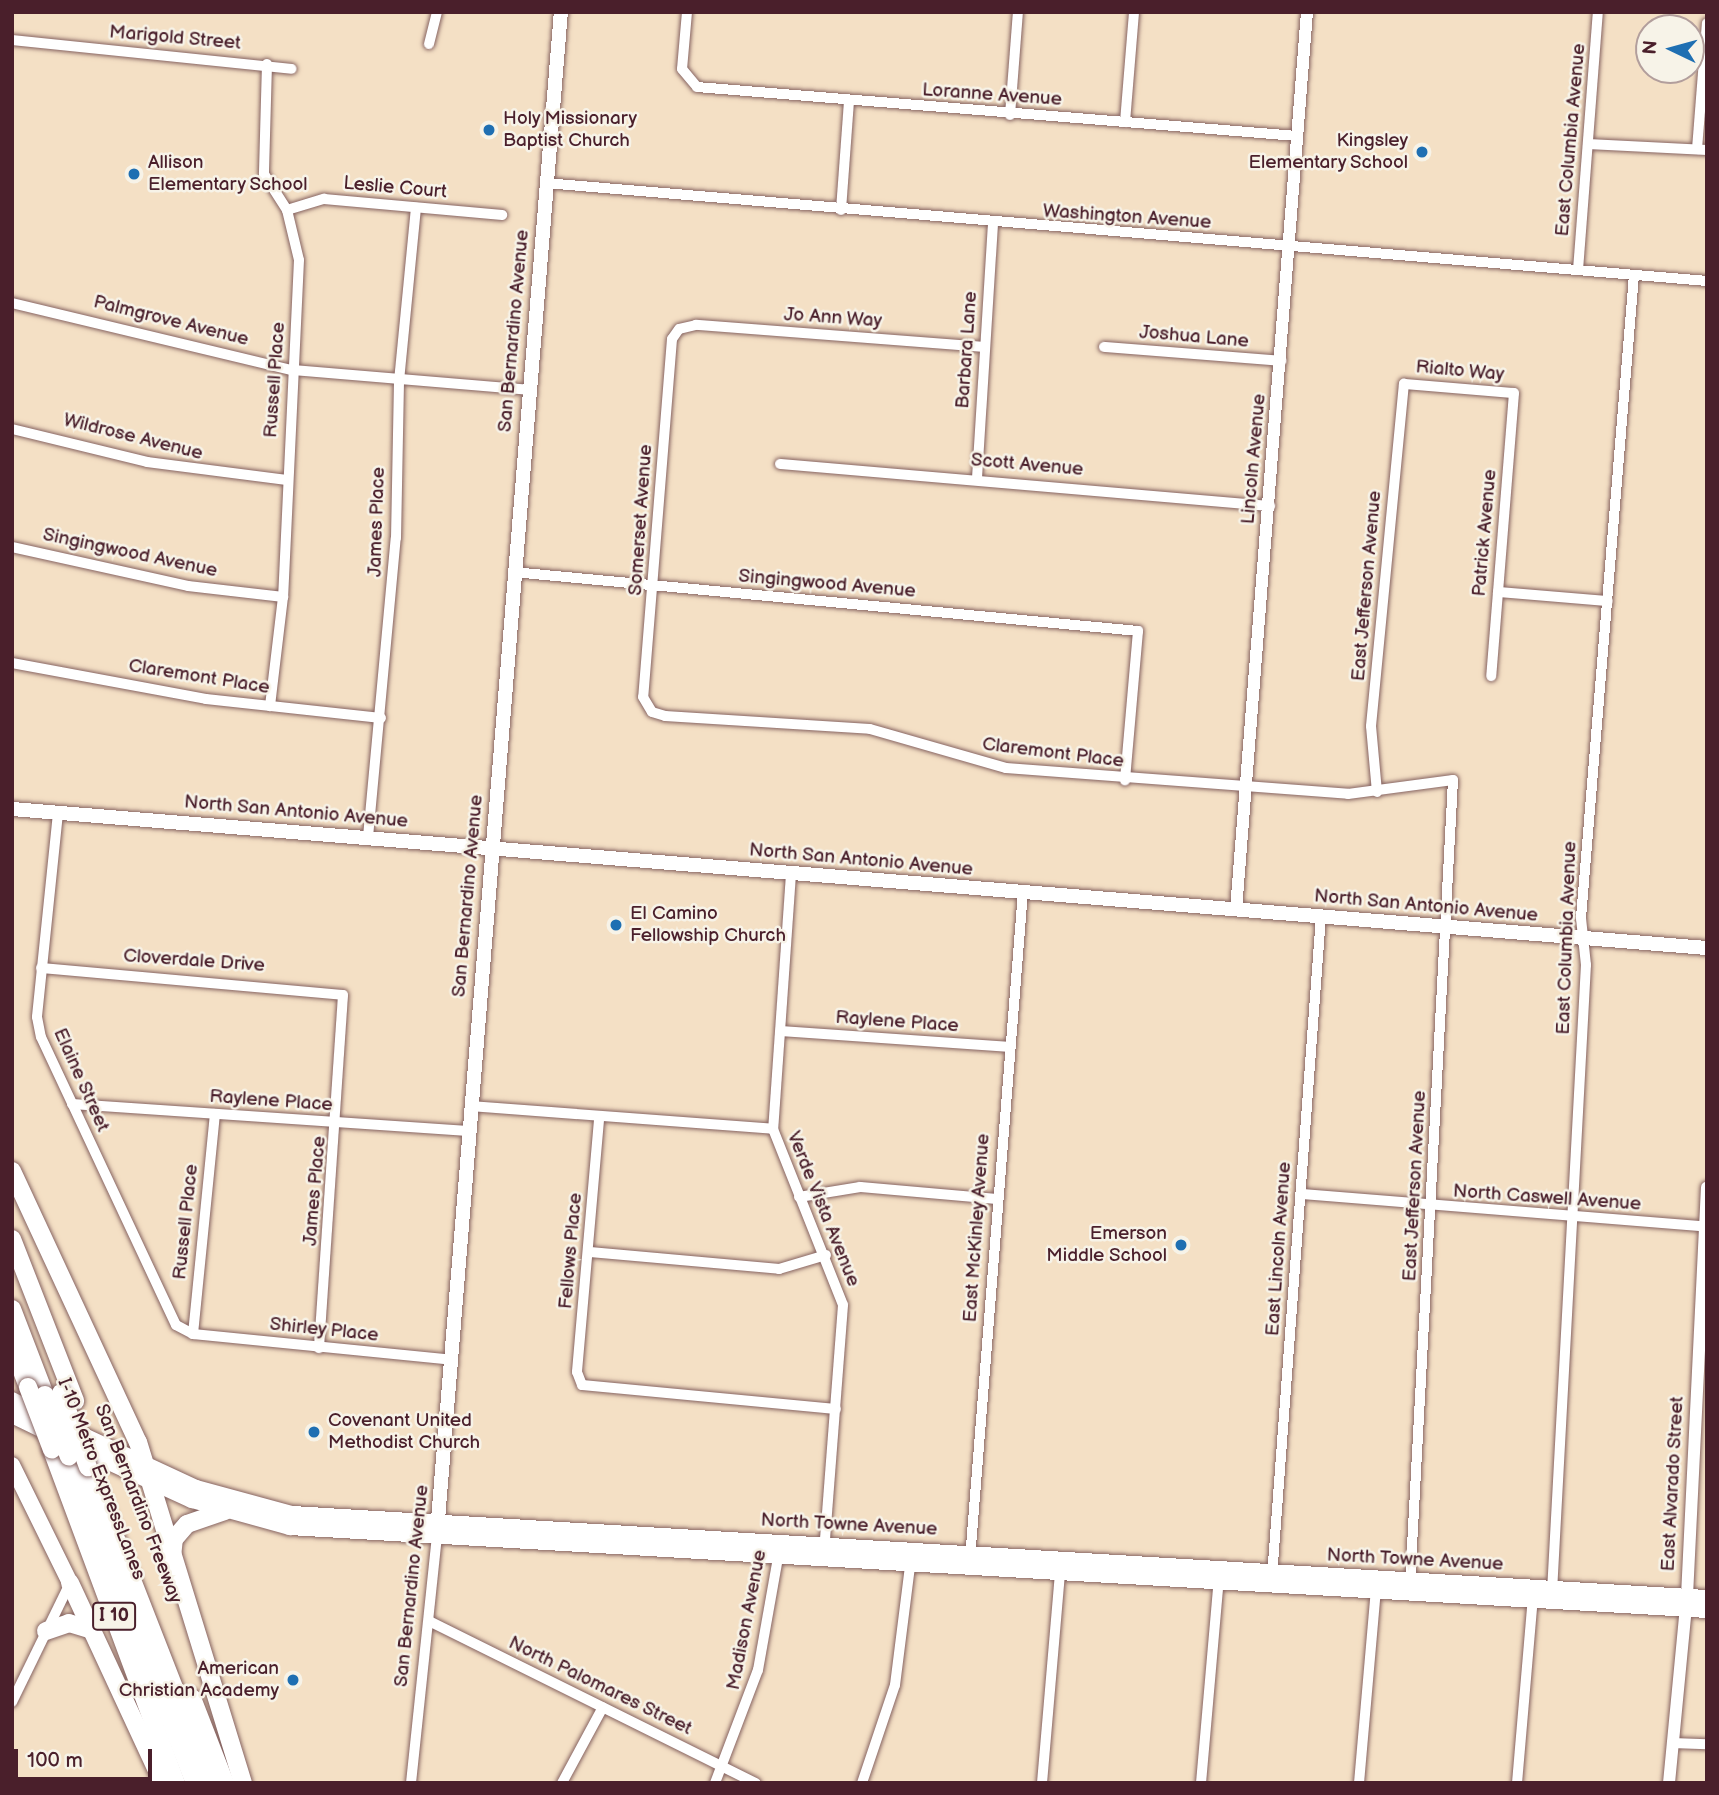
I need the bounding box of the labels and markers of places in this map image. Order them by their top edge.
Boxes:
place label: Holy Missionary Baptist Church [503,108,638,152]
marker: Holy Missionary Baptist Church [481,122,497,138]
place label: Kingsley Elementary School [1247,130,1408,174]
marker: Kingsley Elementary School [1414,144,1430,160]
place label: Allison Elementary School [148,152,309,196]
marker: Allison Elementary School [126,166,142,182]
place label: El Camino Fellowship Church [630,903,786,947]
marker: El Camino Fellowship Church [608,917,624,933]
place label: Emerson Middle School [1046,1223,1167,1267]
marker: Emerson Middle School [1173,1237,1189,1253]
place label: Covenant United Methodist Church [328,1410,480,1454]
marker: Covenant United Methodist Church [306,1424,322,1440]
place label: American Christian Academy [119,1658,279,1702]
marker: American Christian Academy [285,1672,301,1688]

